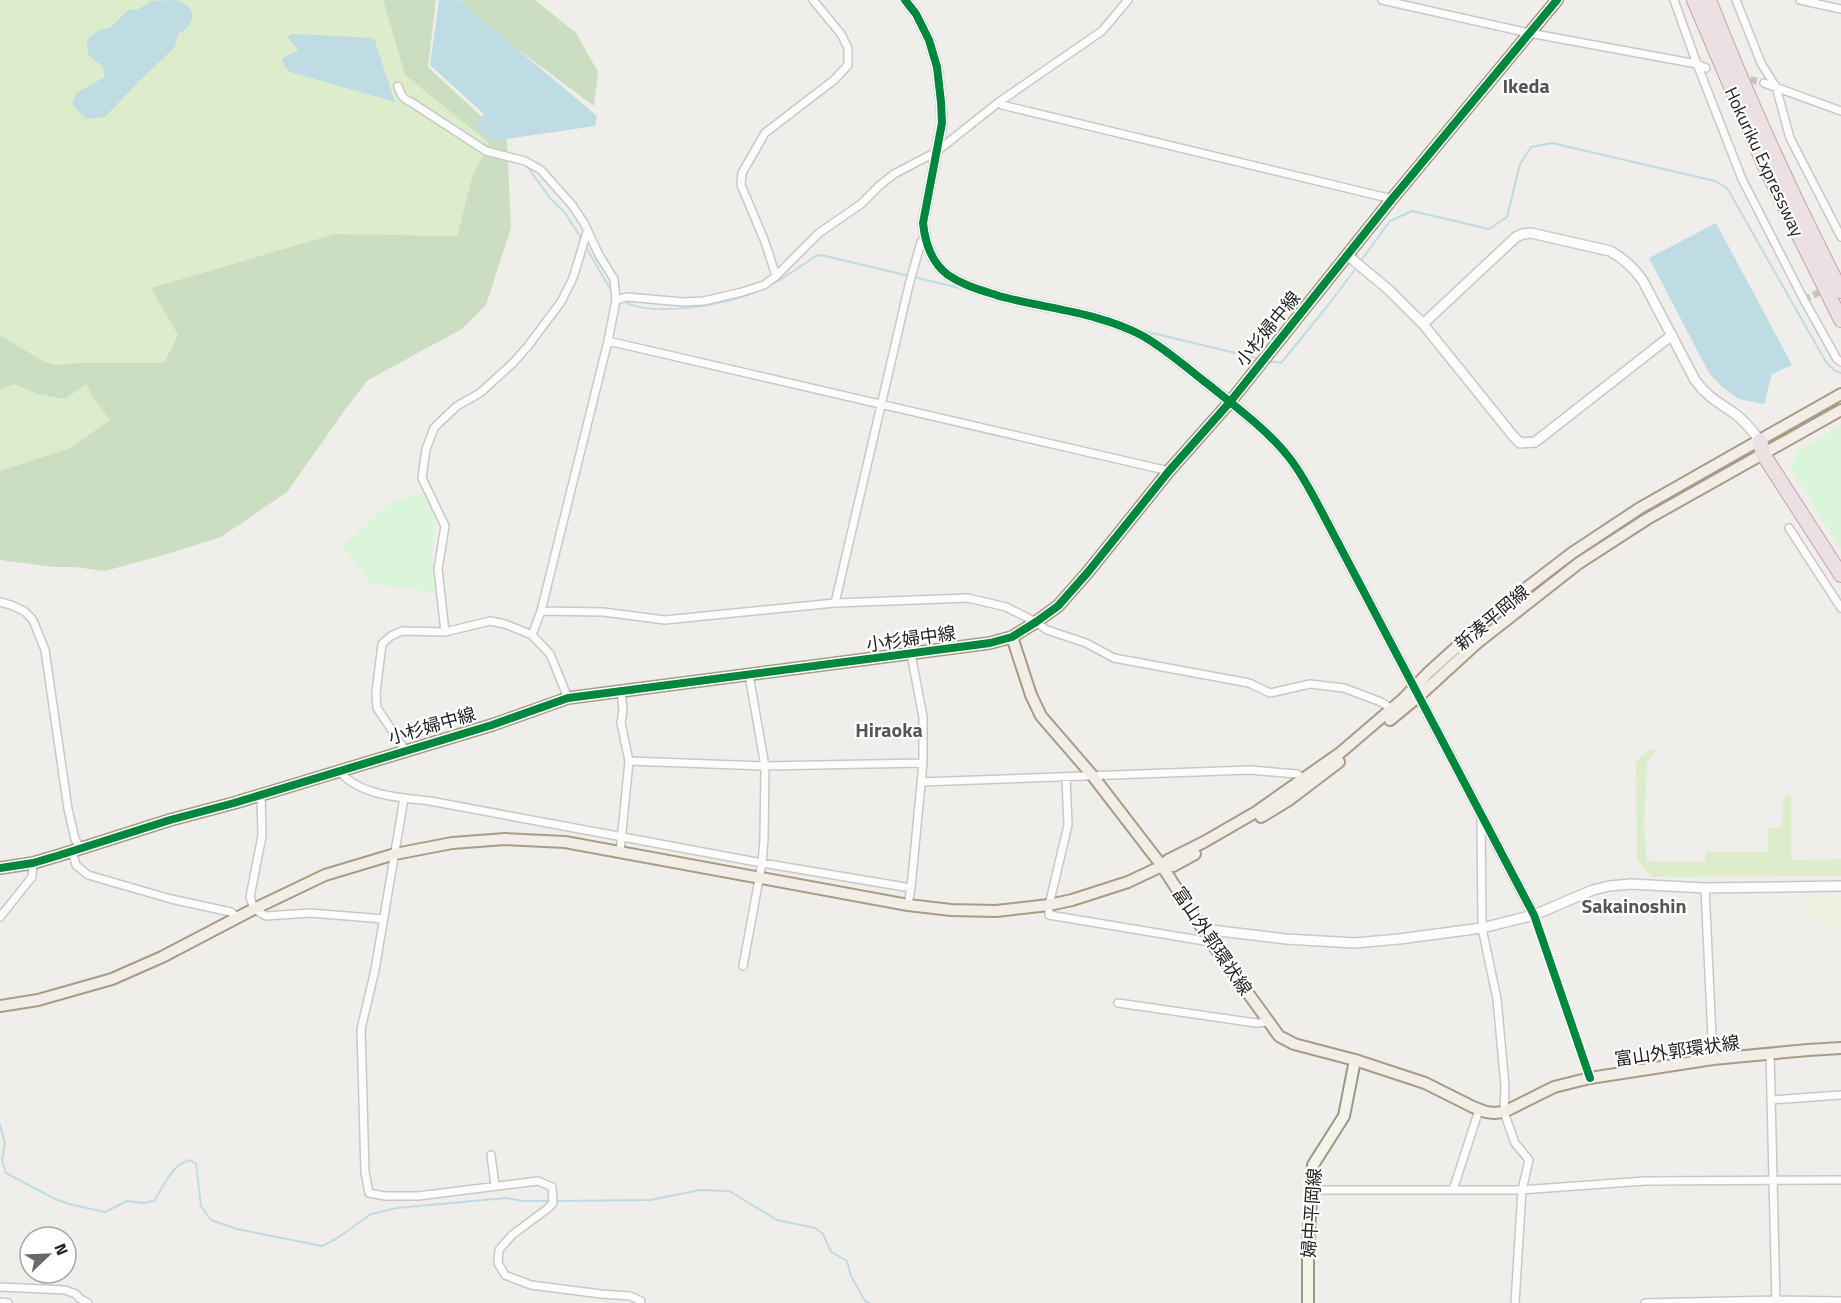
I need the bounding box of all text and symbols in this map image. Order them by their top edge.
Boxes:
district label: Ikeda [1502,70,1550,101]
street label: Hokuriku Expressway [1718,82,1811,241]
street label: 小杉婦中線 [1229,285,1306,372]
street label: 新湊平岡線 [1449,578,1535,657]
street label: 小杉婦中線 [864,619,957,658]
street label: 小杉婦中線 [385,700,479,751]
district label: Hiraoka [855,714,923,745]
street label: 富山外郭環状線 [1166,881,1259,1000]
district label: Sakainoshin [1581,890,1687,921]
street label: 富山外郭環状線 [1613,1028,1741,1073]
street label: 婦中平岡線 [1295,1167,1328,1259]
north arrow [18,1225,78,1285]
text: N [49,1239,75,1259]

